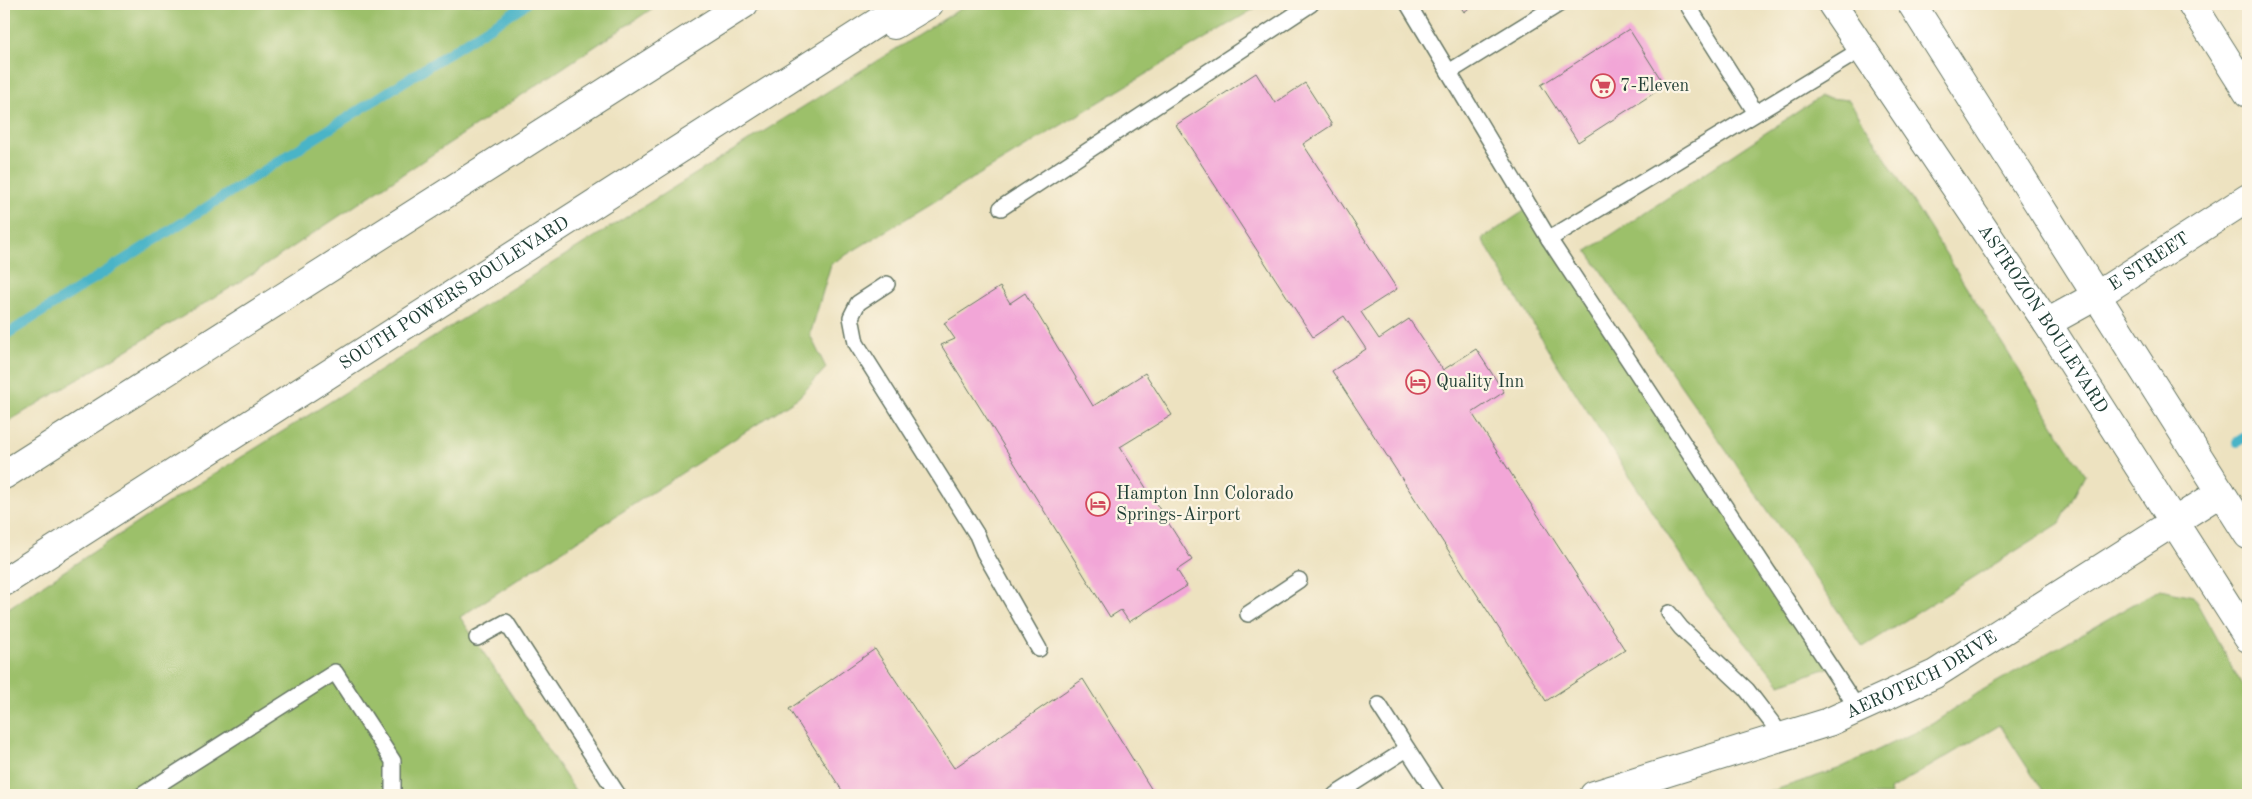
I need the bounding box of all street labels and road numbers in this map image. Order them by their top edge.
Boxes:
street label: SOUTH POWERS BOULEVARD [336,213,572,373]
street label: ASTROZON BOULEVARD [1974,221,2111,416]
street label: E STREET [2105,229,2193,294]
street label: AEROTECH DRIVE [1843,628,2000,722]

